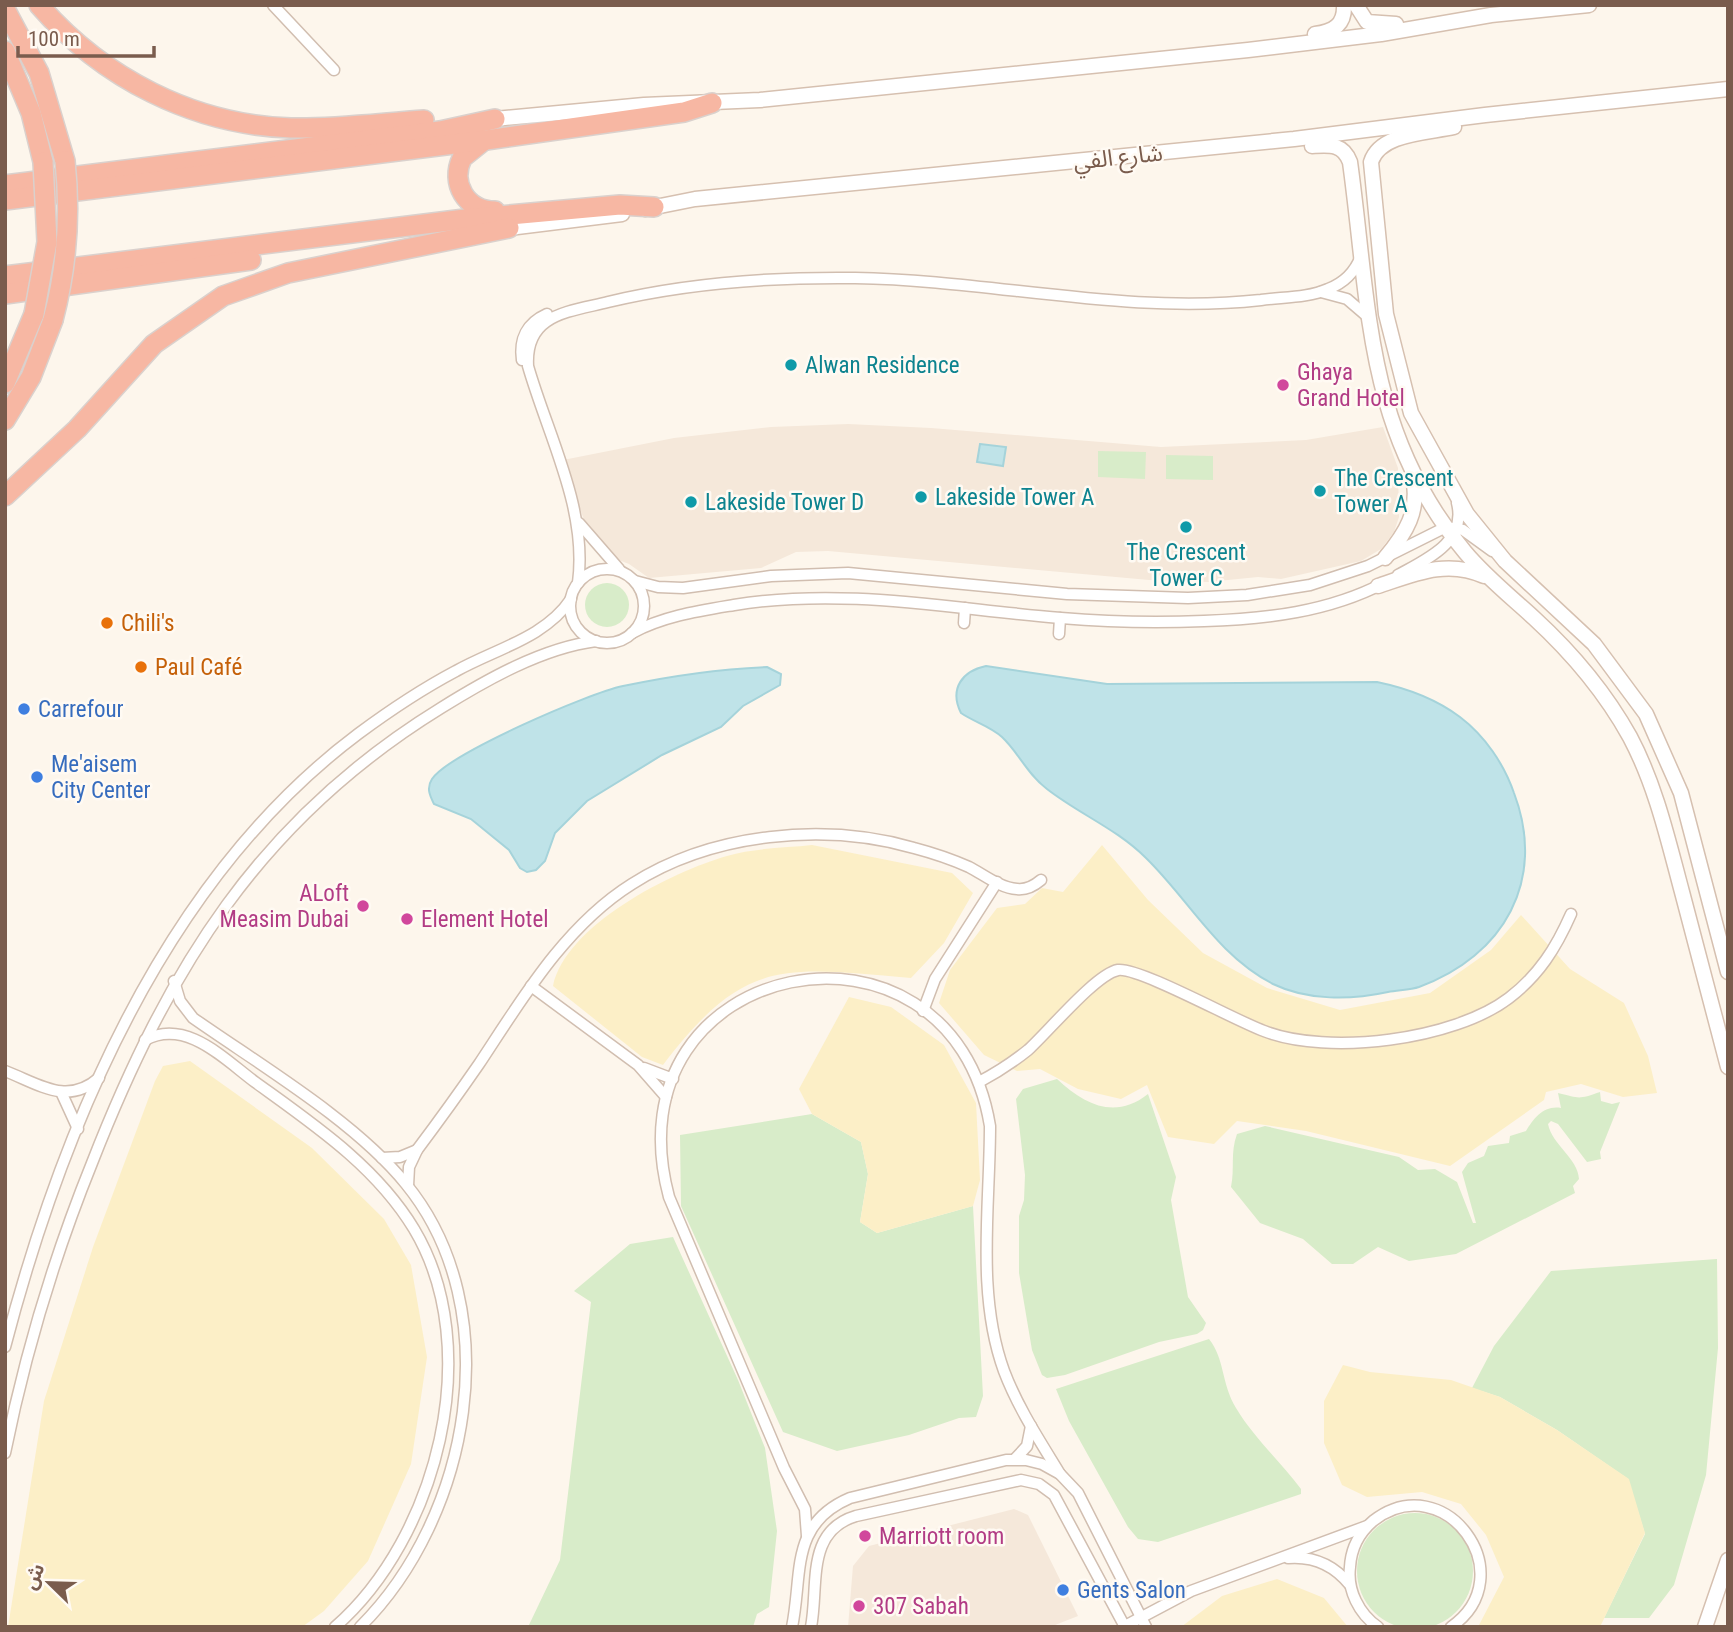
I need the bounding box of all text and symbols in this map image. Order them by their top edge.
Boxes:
scale bar [18,14,154,58]
text: 100 m [28,27,80,51]
street label: شارع الفي [1072,139,1165,179]
place label: Alwan Residence [805,352,959,379]
marker: Alwan Residence [783,357,799,373]
place label: Ghaya Grand Hotel [1297,359,1405,412]
marker: Ghaya Grand Hotel [1275,377,1291,393]
place label: The Crescent Tower A [1334,465,1454,518]
marker: The Crescent Tower A [1312,483,1328,499]
place label: Lakeside Tower A [935,484,1094,511]
place label: Lakeside Tower D [705,489,864,516]
marker: Lakeside Tower A [913,489,929,505]
marker: Lakeside Tower D [683,494,699,510]
marker: The Crescent Tower C [1178,519,1194,535]
place label: The Crescent Tower C [1126,539,1246,592]
place label: Chili's [121,610,175,637]
marker: Chili's [99,615,115,631]
place label: Paul Café [155,654,242,681]
marker: Paul Café [133,659,149,675]
place label: Carrefour [38,696,124,723]
marker: Carrefour [16,701,32,717]
place label: Me'aisem City Center [51,751,151,804]
marker: Me'aisem City Center [29,769,45,785]
place label: ALoft Measim Dubai [220,880,349,933]
marker: ALoft Measim Dubai [355,898,371,914]
place label: Element Hotel [421,906,549,933]
marker: Element Hotel [399,911,415,927]
place label: Marriott room [879,1523,1004,1550]
marker: Marriott room [857,1528,873,1544]
north arrow [14,1548,84,1618]
text: ش [18,1560,49,1593]
place label: Gents Salon [1077,1577,1186,1604]
marker: Gents Salon [1055,1582,1071,1598]
place label: 307 Sabah [873,1593,969,1620]
marker: 307 Sabah [851,1598,867,1614]

